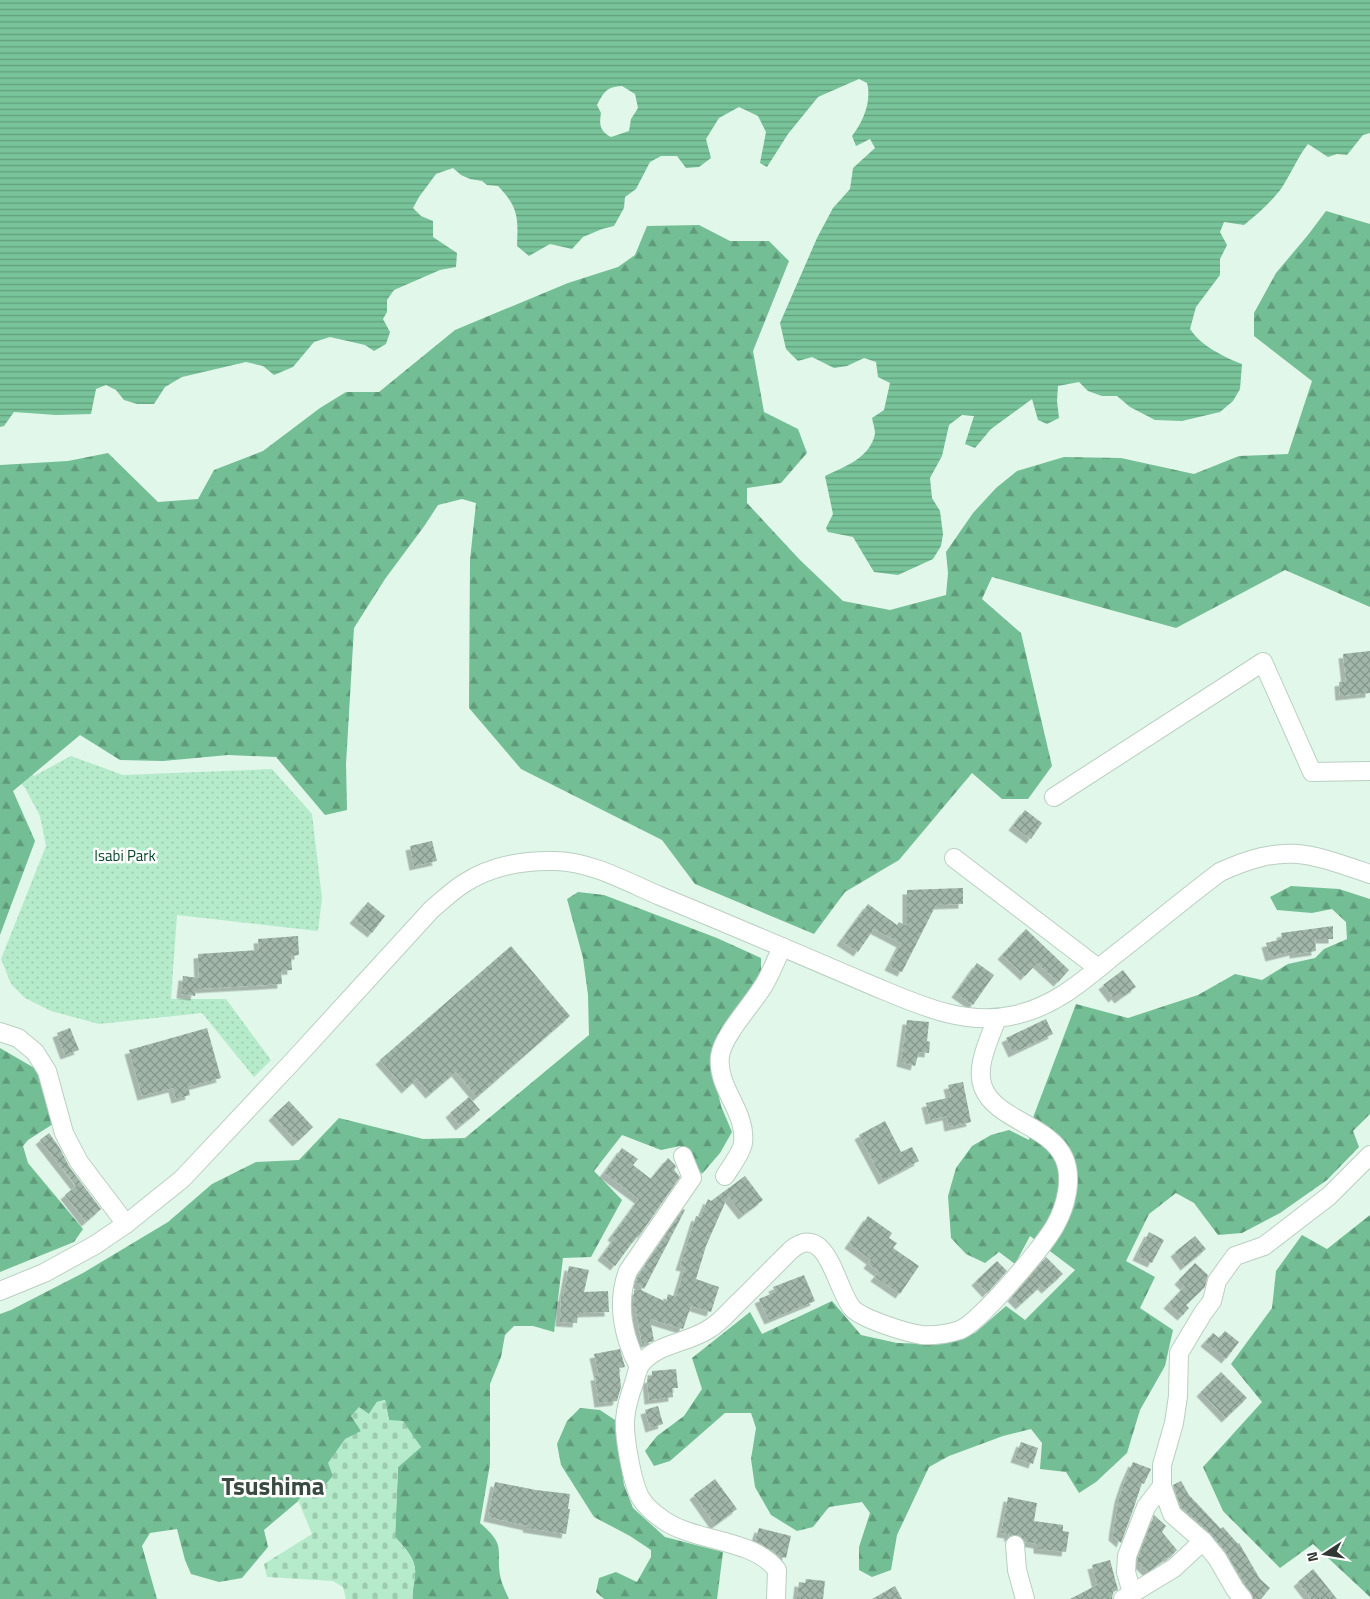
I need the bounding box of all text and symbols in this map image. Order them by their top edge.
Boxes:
park label: Isabi Park [94,844,156,867]
district label: Tsushima [222,1467,324,1505]
north arrow [1300,1529,1350,1579]
text: N [1301,1550,1323,1564]

